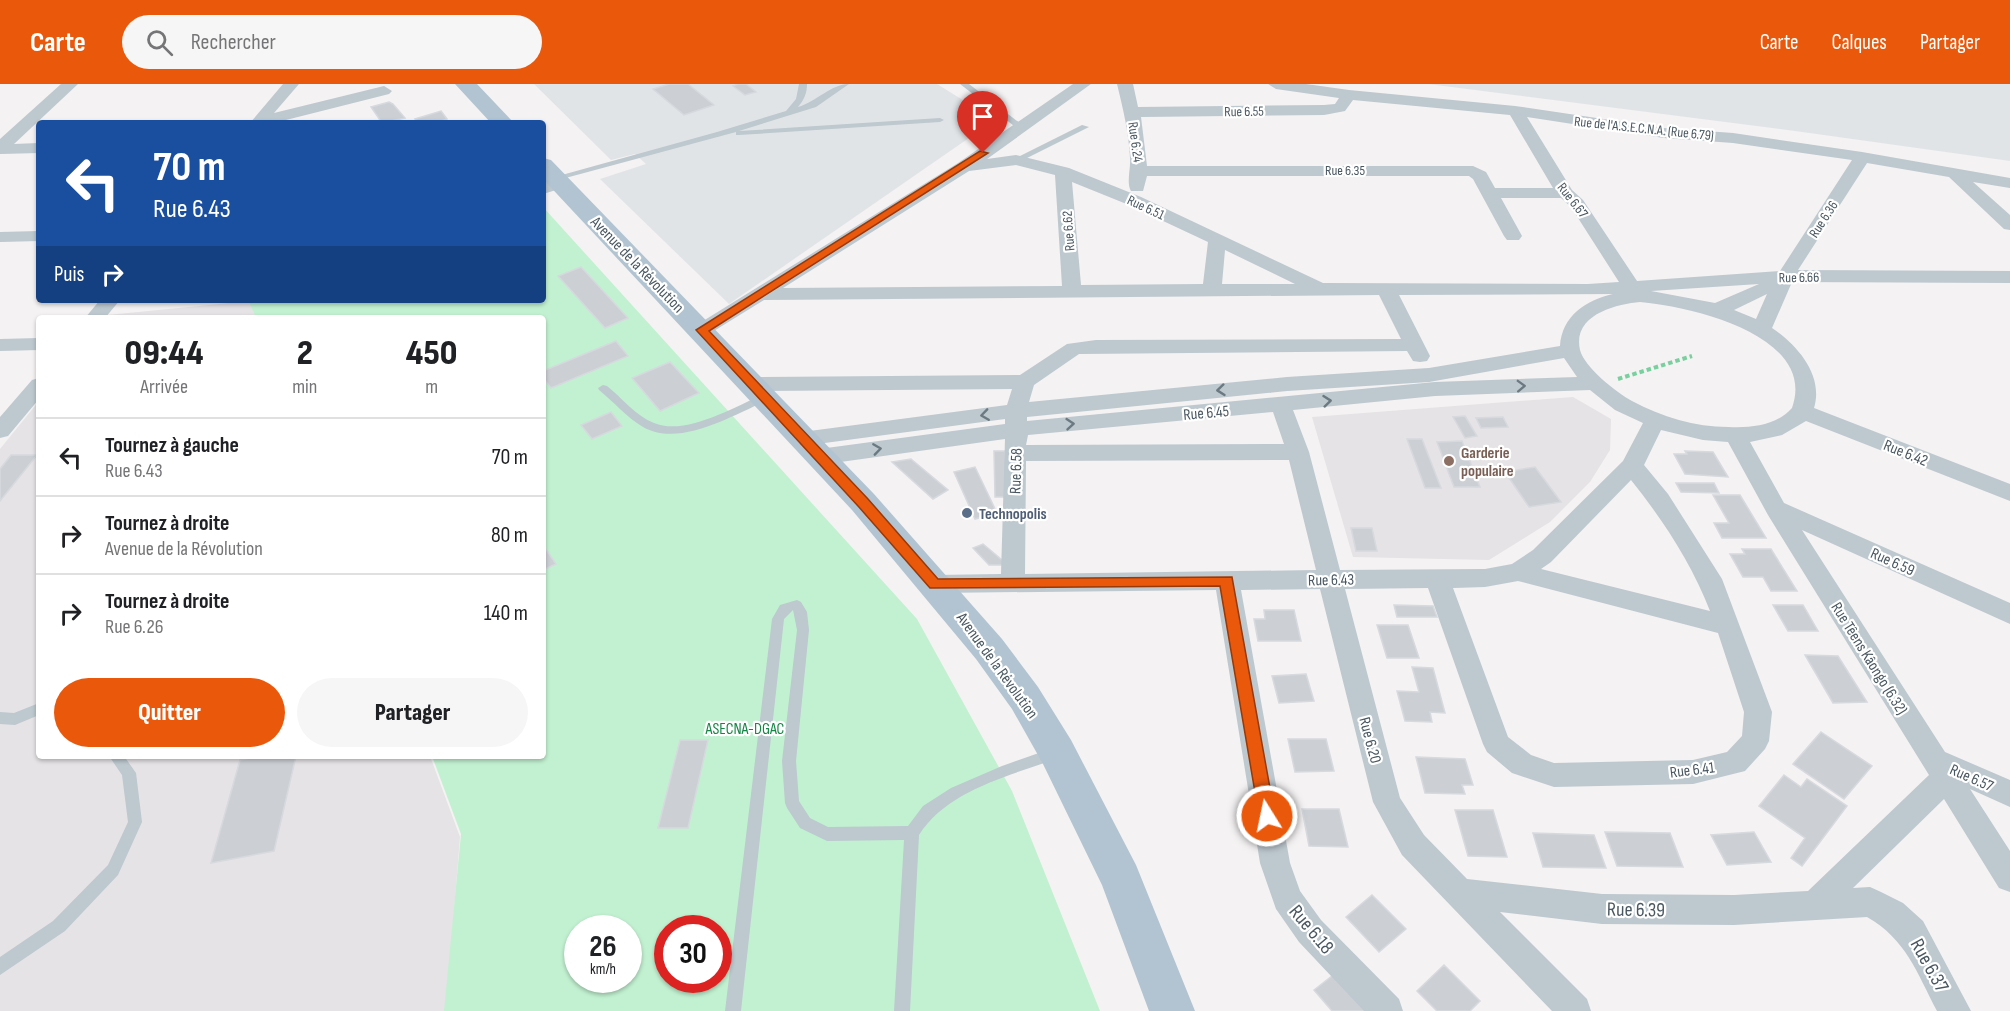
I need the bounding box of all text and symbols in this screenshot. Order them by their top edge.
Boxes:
search box [122,15,542,69]
text: Carte [30,26,86,59]
icon: search [143,26,176,59]
text: Rechercher [191,29,276,56]
text: Carte [1760,30,1799,55]
text: Calques [1832,30,1887,55]
text: Partager [1920,30,1980,55]
pin [957,91,1008,153]
icon: arrive [966,100,999,133]
street label: Rue 6.55 [1224,103,1264,120]
street label: Rue de l'A.S.E.C.N.A. (Rue 6.79) [1573,113,1715,144]
street label: Rue 6.24 [1124,121,1147,164]
text: 70 m [153,142,226,193]
icon: left [54,144,132,222]
street label: Rue 6.35 [1325,162,1365,179]
street label: Rue 6.67 [1554,179,1592,222]
street label: Rue 6.51 [1124,191,1167,223]
text: Rue 6.43 [153,193,231,225]
street label: Rue 6.36 [1805,198,1842,241]
street label: Rue 6.62 [1059,210,1078,252]
street label: Avenue de la Révolution [586,212,688,317]
icon: right [96,258,129,291]
text: Puis [54,261,84,288]
street label: Rue 6.66 [1779,269,1819,286]
text: 09:44 [125,332,204,375]
text: 2 [297,332,313,375]
text: 450 [406,332,457,375]
text: Arrivée [140,375,188,399]
text: min [292,375,317,399]
text: m [425,375,438,399]
one-way arrow [1517,379,1526,392]
one-way arrow [1216,383,1225,396]
one-way arrow [1323,395,1332,407]
street label: Rue 6.45 [1182,402,1230,425]
one-way arrow [980,408,990,421]
one-way arrow [1066,418,1075,431]
text: Tournez à gauche [105,432,239,459]
street label: Rue 6.42 [1881,436,1930,471]
icon: left [54,441,87,474]
text: 70 m [492,444,528,471]
one-way arrow [872,444,882,456]
place label: Garderie populaire [1461,444,1514,481]
street label: Rue 6.58 [1006,448,1027,494]
marker: Garderie populaire [1442,454,1456,468]
text: Rue 6.43 [105,459,163,483]
place label: Technopolis [979,505,1047,524]
marker: Technopolis [960,506,974,520]
text: Tournez à droite [105,510,230,537]
icon: right [54,519,87,552]
text: 80 m [491,522,528,549]
text: Avenue de la Révolution [105,537,263,561]
street label: Rue 6.59 [1867,544,1917,580]
street label: Rue 6.43 [1308,571,1354,590]
text: Tournez à droite [105,588,230,615]
icon: right [54,597,87,630]
street label: Rue Têens Kâongo (6.32) [1827,599,1911,718]
text: 140 m [484,600,528,627]
street label: Avenue de la Révolution [951,608,1042,723]
text: Rue 6.26 [105,615,164,639]
button: Quitter [54,678,285,747]
button: Partager [297,678,528,747]
street label: Rue 6.20 [1354,715,1385,766]
park label: ASECNA-DGAC [705,720,785,739]
street label: Rue 6.41 [1669,758,1716,783]
street label: Rue 6.57 [1947,760,1997,797]
position arrow [1235,784,1299,848]
street label: Rue 6.39 [1607,897,1665,923]
street label: Rue 6.18 [1284,900,1339,959]
speed limit sign: 30 [654,915,732,993]
text: 26 [589,929,617,965]
street label: Rue 6.37 [1905,935,1954,996]
text: km/h [590,960,616,979]

